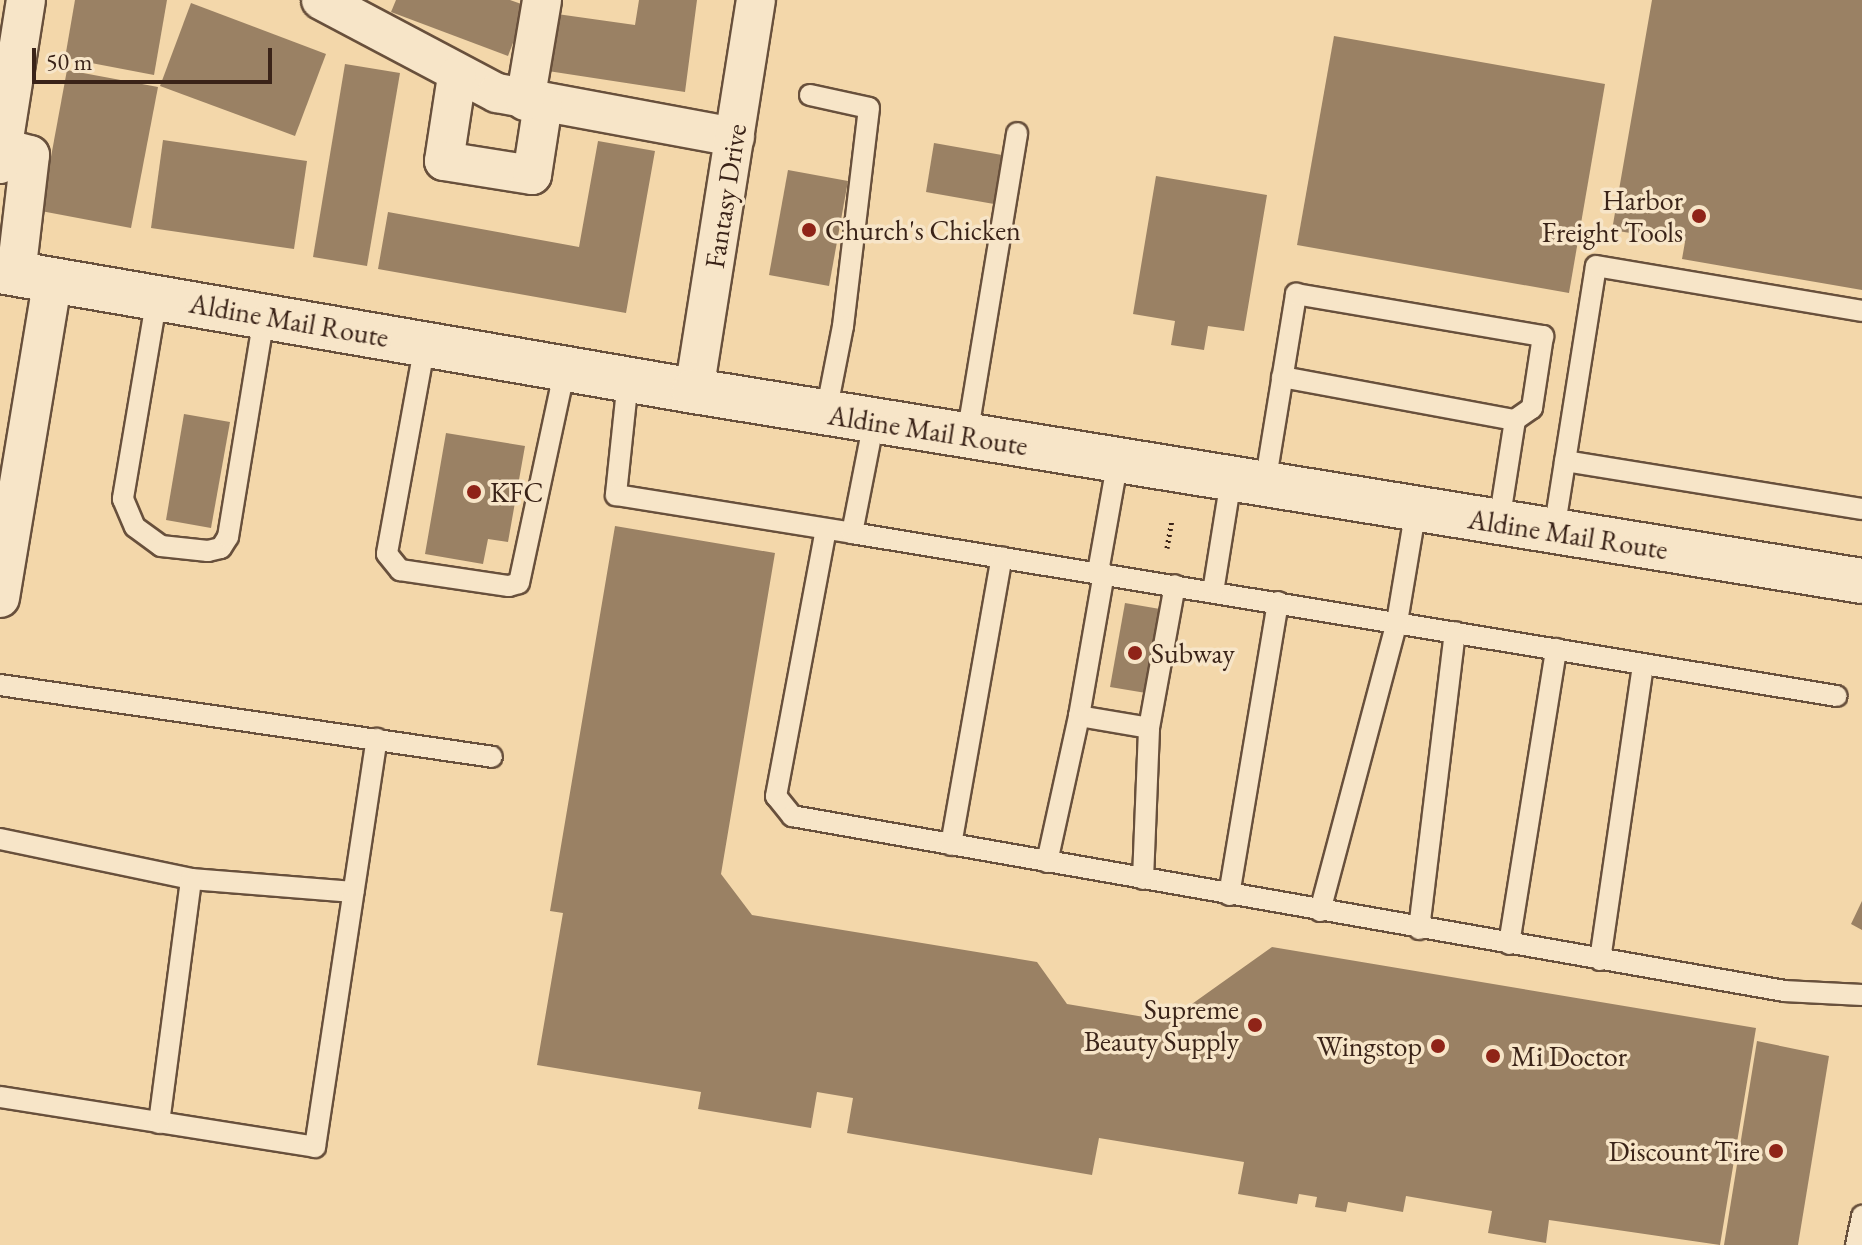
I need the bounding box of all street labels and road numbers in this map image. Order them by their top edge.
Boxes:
street label: Fantasy Drive [697,121,753,271]
street label: Aldine Mail Route [187,286,391,354]
street label: Aldine Mail Route [826,398,1030,462]
street label: Aldine Mail Route [1466,502,1670,566]

